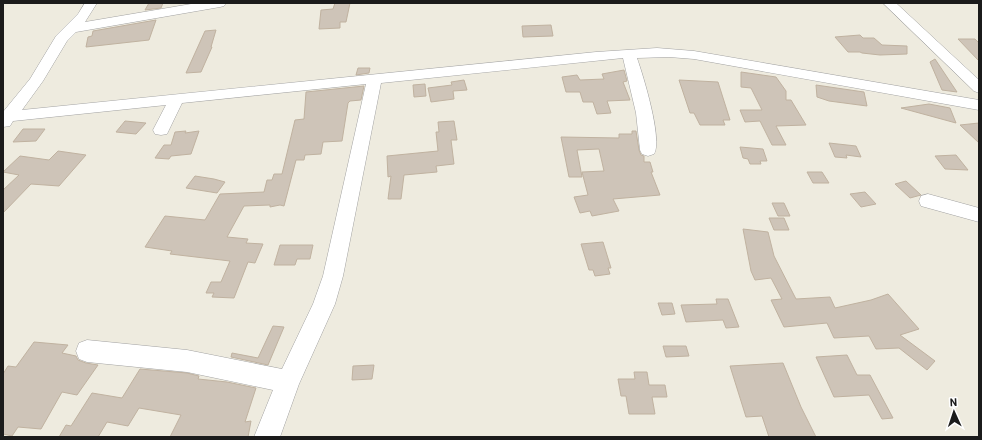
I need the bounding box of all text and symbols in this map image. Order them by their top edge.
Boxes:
north arrow [934,392,974,432]
text: N [949,395,957,408]

